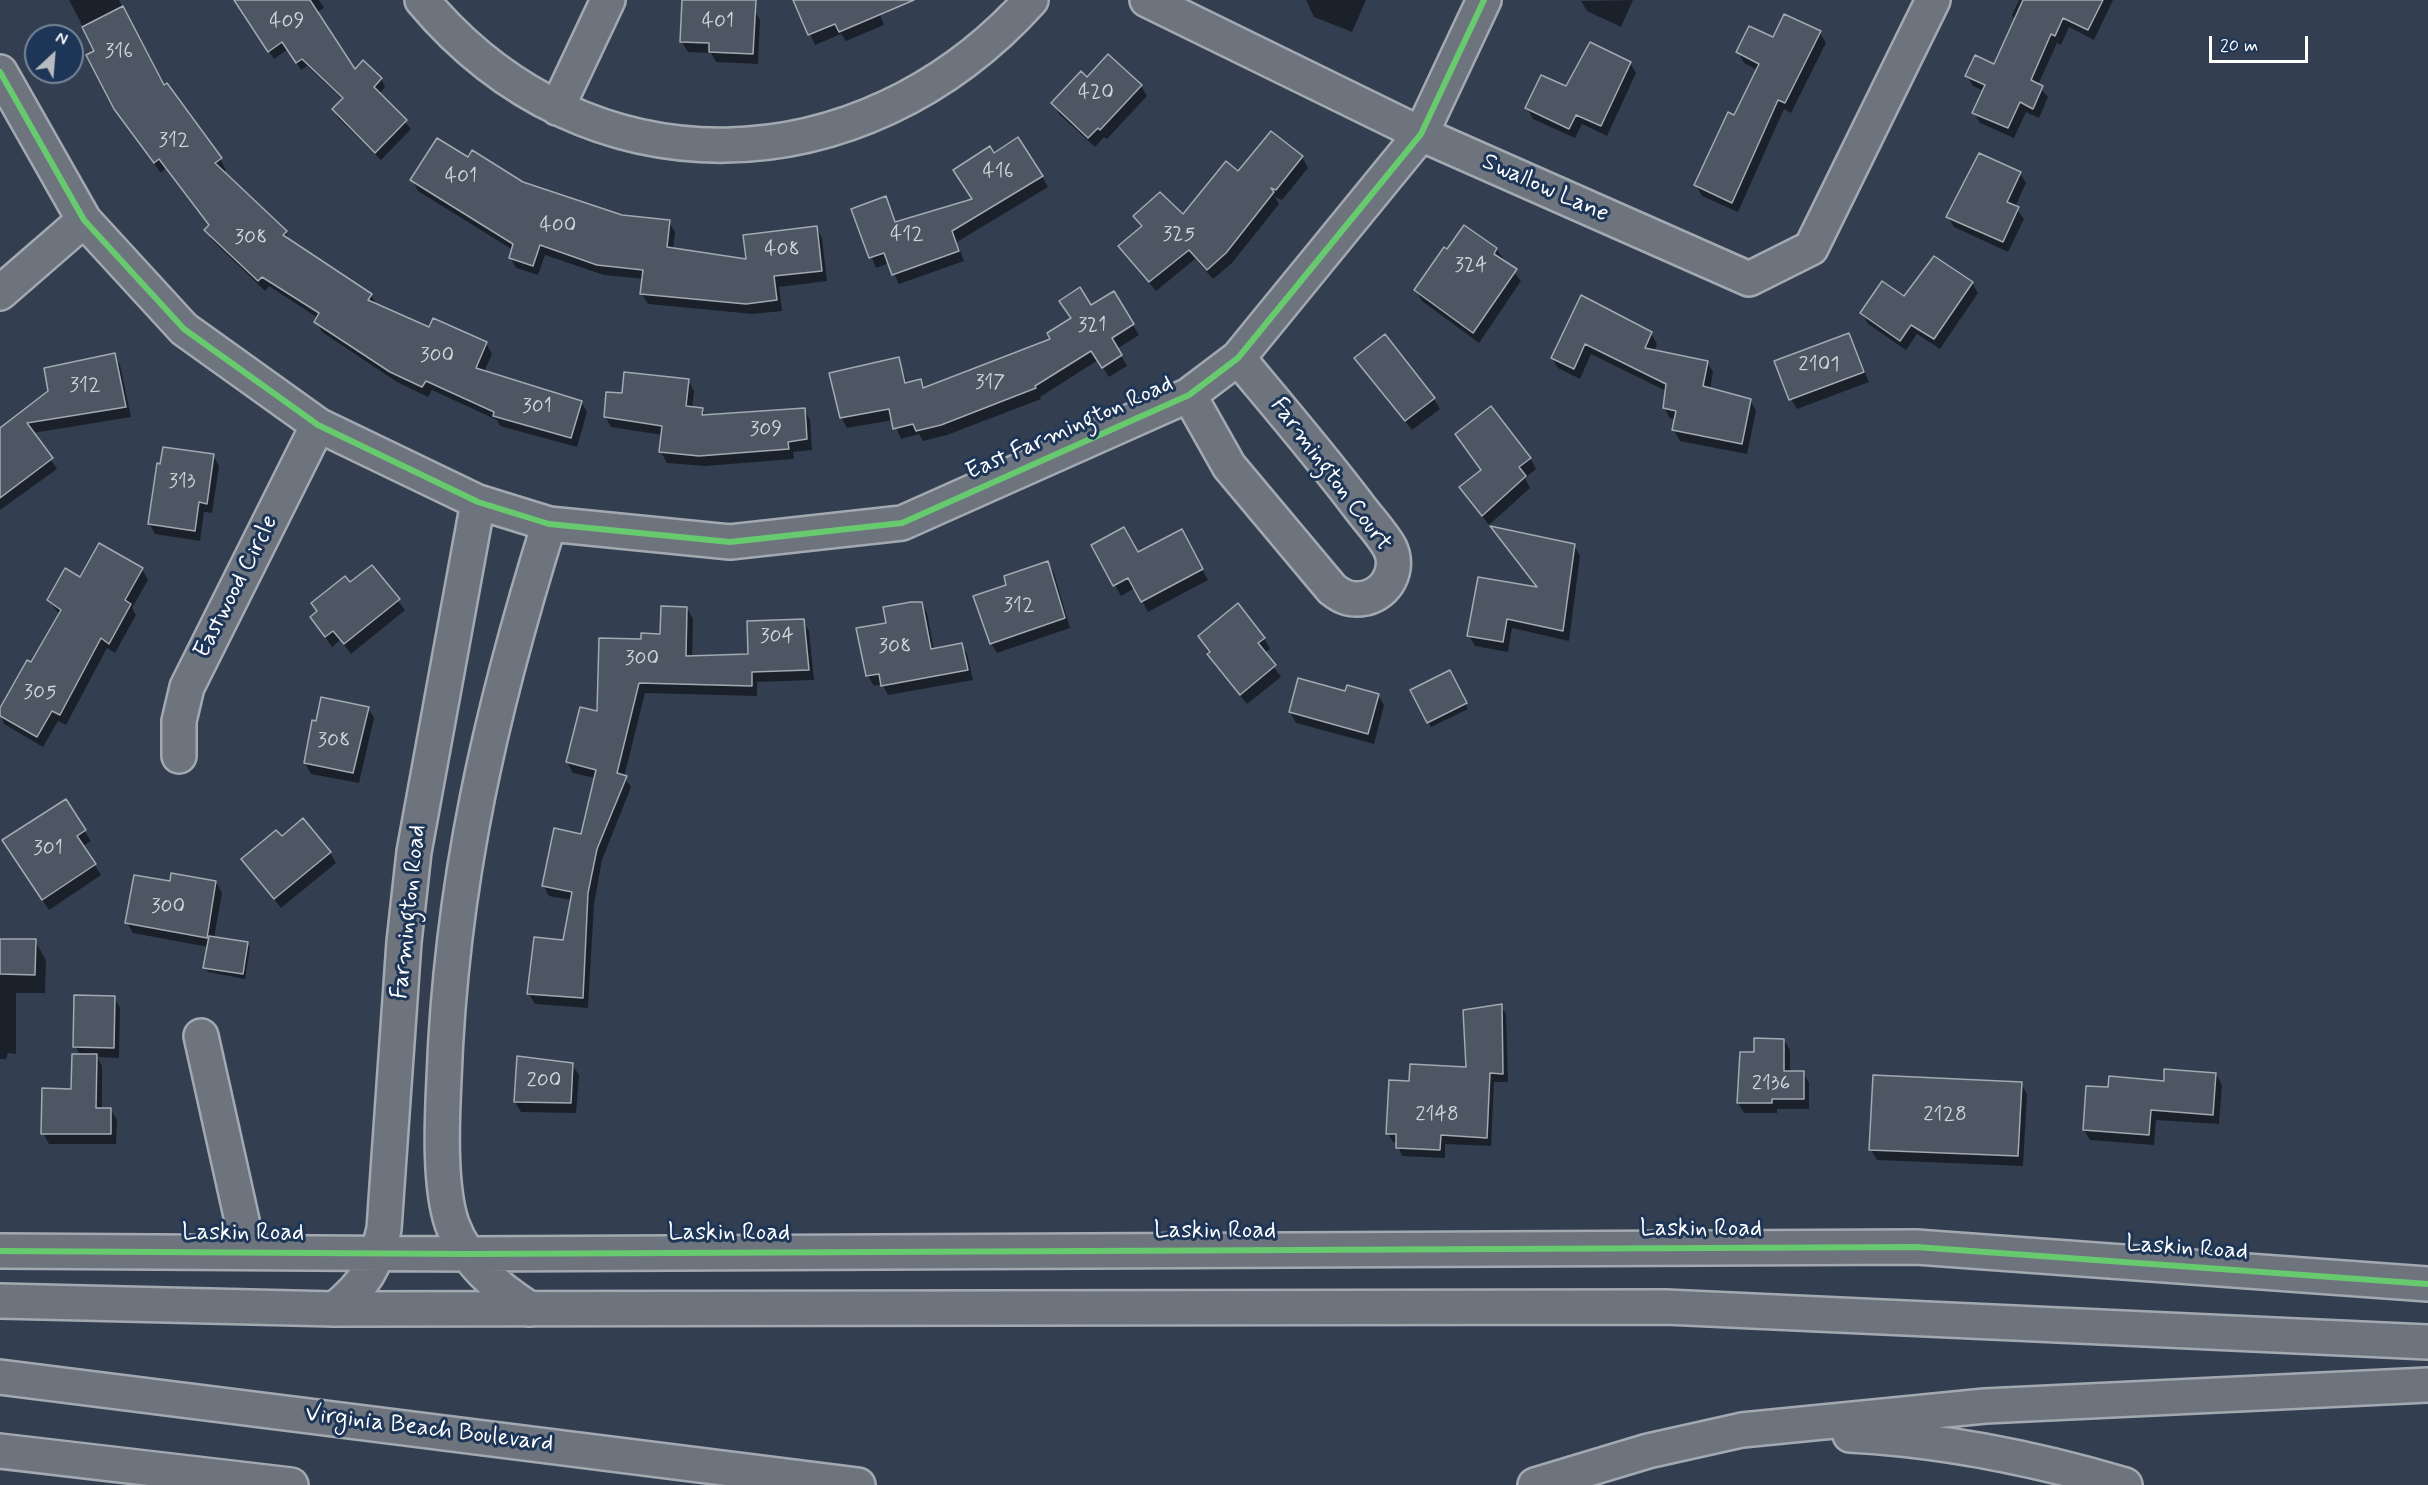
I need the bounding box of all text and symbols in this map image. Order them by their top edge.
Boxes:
house number: 409 [269,10,305,36]
house number: 401 [702,10,734,36]
north arrow [24,24,84,84]
scale bar [2212,24,2311,62]
text: N [52,27,71,51]
text: 20 m [2220,34,2258,58]
house number: 316 [105,40,133,66]
house number: 420 [1078,81,1114,107]
house number: 312 [158,129,190,155]
street label: Swallow Lane [1477,148,1613,230]
house number: 416 [982,160,1014,186]
house number: 401 [445,165,477,191]
house number: 400 [540,214,576,240]
house number: 412 [890,223,924,249]
house number: 325 [1163,223,1195,249]
house number: 308 [235,226,267,252]
house number: 408 [764,238,800,264]
house number: 324 [1455,254,1487,280]
house number: 321 [1078,314,1106,340]
house number: 300 [420,344,454,370]
house number: 2101 [1798,353,1840,379]
street label: East Farmington Road [962,370,1178,488]
house number: 317 [975,371,1005,397]
house number: 312 [69,374,101,400]
street label: Farmington Court [1263,393,1397,557]
house number: 301 [522,395,552,421]
house number: 309 [750,418,782,444]
house number: 313 [168,470,196,496]
street label: Eastwood Circle [189,511,285,663]
house number: 312 [1003,594,1035,620]
house number: 304 [760,625,794,651]
house number: 308 [879,635,911,661]
house number: 300 [625,647,659,673]
house number: 305 [23,681,57,707]
house number: 308 [318,729,350,755]
street label: Farmington Road [387,823,433,1001]
house number: 301 [33,837,63,863]
house number: 300 [151,895,185,921]
house number: 200 [527,1069,561,1095]
house number: 2136 [1752,1072,1790,1098]
house number: 2148 [1415,1103,1459,1129]
house number: 2128 [1923,1103,1967,1129]
street label: Laskin Road [1640,1216,1762,1244]
street label: Laskin Road [1154,1218,1276,1246]
street label: Laskin Road [182,1220,304,1248]
street label: Laskin Road [668,1220,790,1248]
street label: Laskin Road [2125,1230,2249,1268]
street label: Virginia Beach Boulevard [303,1400,555,1460]

